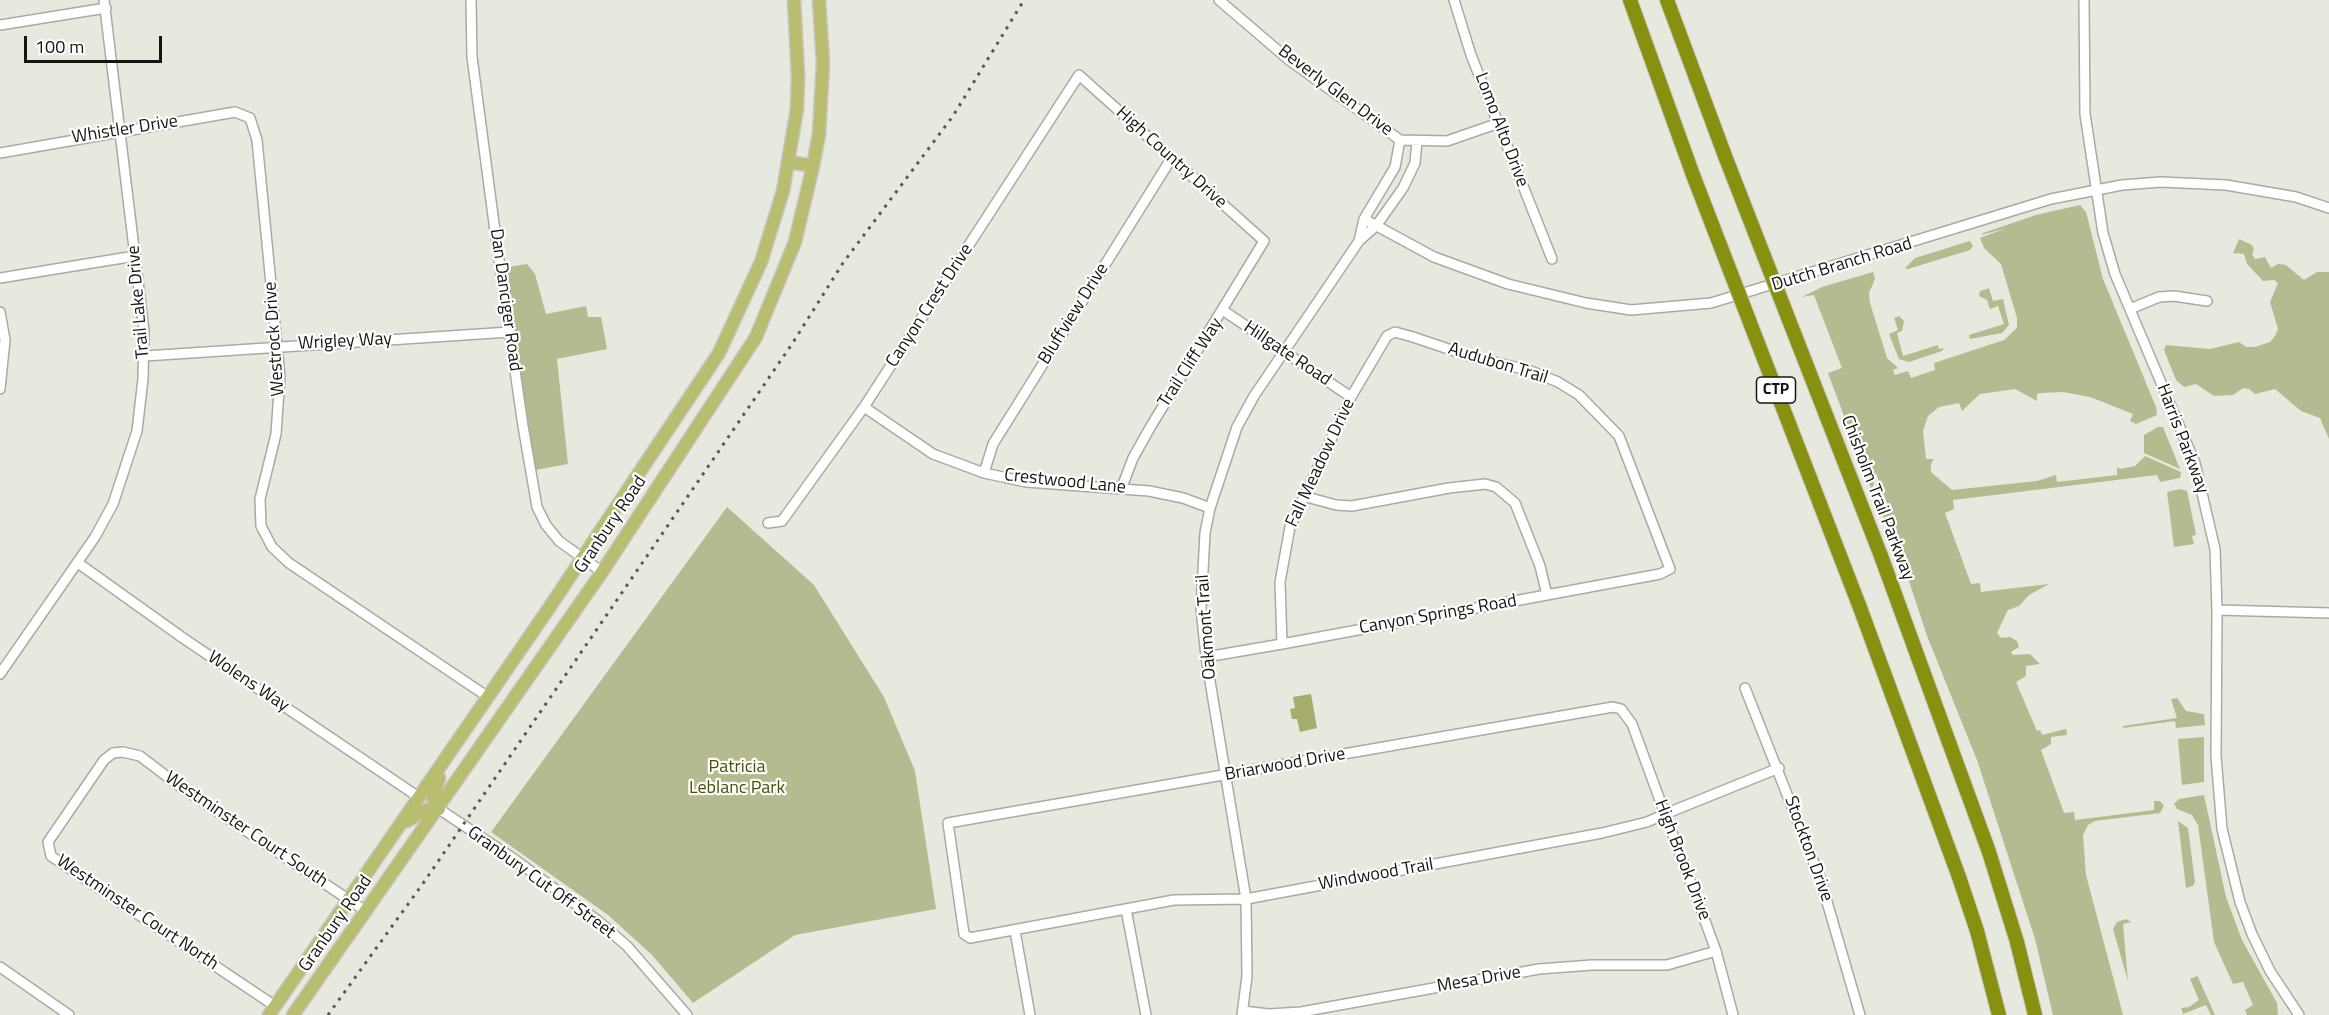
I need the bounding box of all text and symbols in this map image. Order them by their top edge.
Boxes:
scale bar [27,24,165,62]
text: 100 m [35,33,84,60]
street label: Beverly Glen Drive [1273,41,1397,141]
street label: Lomo Alto Drive [1469,70,1533,190]
street label: High Country Drive [1111,103,1231,213]
street label: Whistler Drive [70,111,180,149]
street label: Dan Danciger Road [484,227,526,373]
street label: Dutch Branch Road [1769,233,1915,297]
street label: Canyon Crest Drive [882,240,978,372]
street label: Trail Lake Drive [123,244,155,360]
street label: Bluffview Drive [1034,259,1114,369]
street label: Westrock Drive [260,281,290,397]
street label: Trail Cliff Way [1154,314,1228,412]
street label: Hillgate Road [1239,317,1335,391]
street label: Wrigley Way [297,329,393,355]
street label: Audubon Trail [1445,339,1551,389]
road number: CTP [1756,377,1796,403]
street label: Harris Parkway [2151,381,2213,497]
street label: Fall Meadow Drive [1282,395,1360,531]
street label: Chisholm Trail Parkway [1836,412,1918,584]
street label: Crestwood Lane [1003,465,1127,499]
street label: Granbury Road [570,472,652,578]
street label: Oakmont Trail [1193,574,1221,680]
street label: Canyon Springs Road [1358,591,1518,639]
street label: Wolens Way [203,647,293,717]
street label: Briarwood Drive [1223,744,1347,786]
park label: Patricia Leblanc Park [689,757,785,800]
street label: Westminster Court South [160,767,332,893]
street label: Stockton Drive [1779,793,1837,905]
street label: High Brook Drive [1649,797,1715,923]
street label: Granbury Cut Off Street [463,822,619,944]
street label: Westminster Court North [52,851,222,975]
street label: Windwood Trail [1317,854,1435,896]
street label: Granbury Road [295,872,377,976]
street label: Mesa Drive [1435,962,1523,998]

